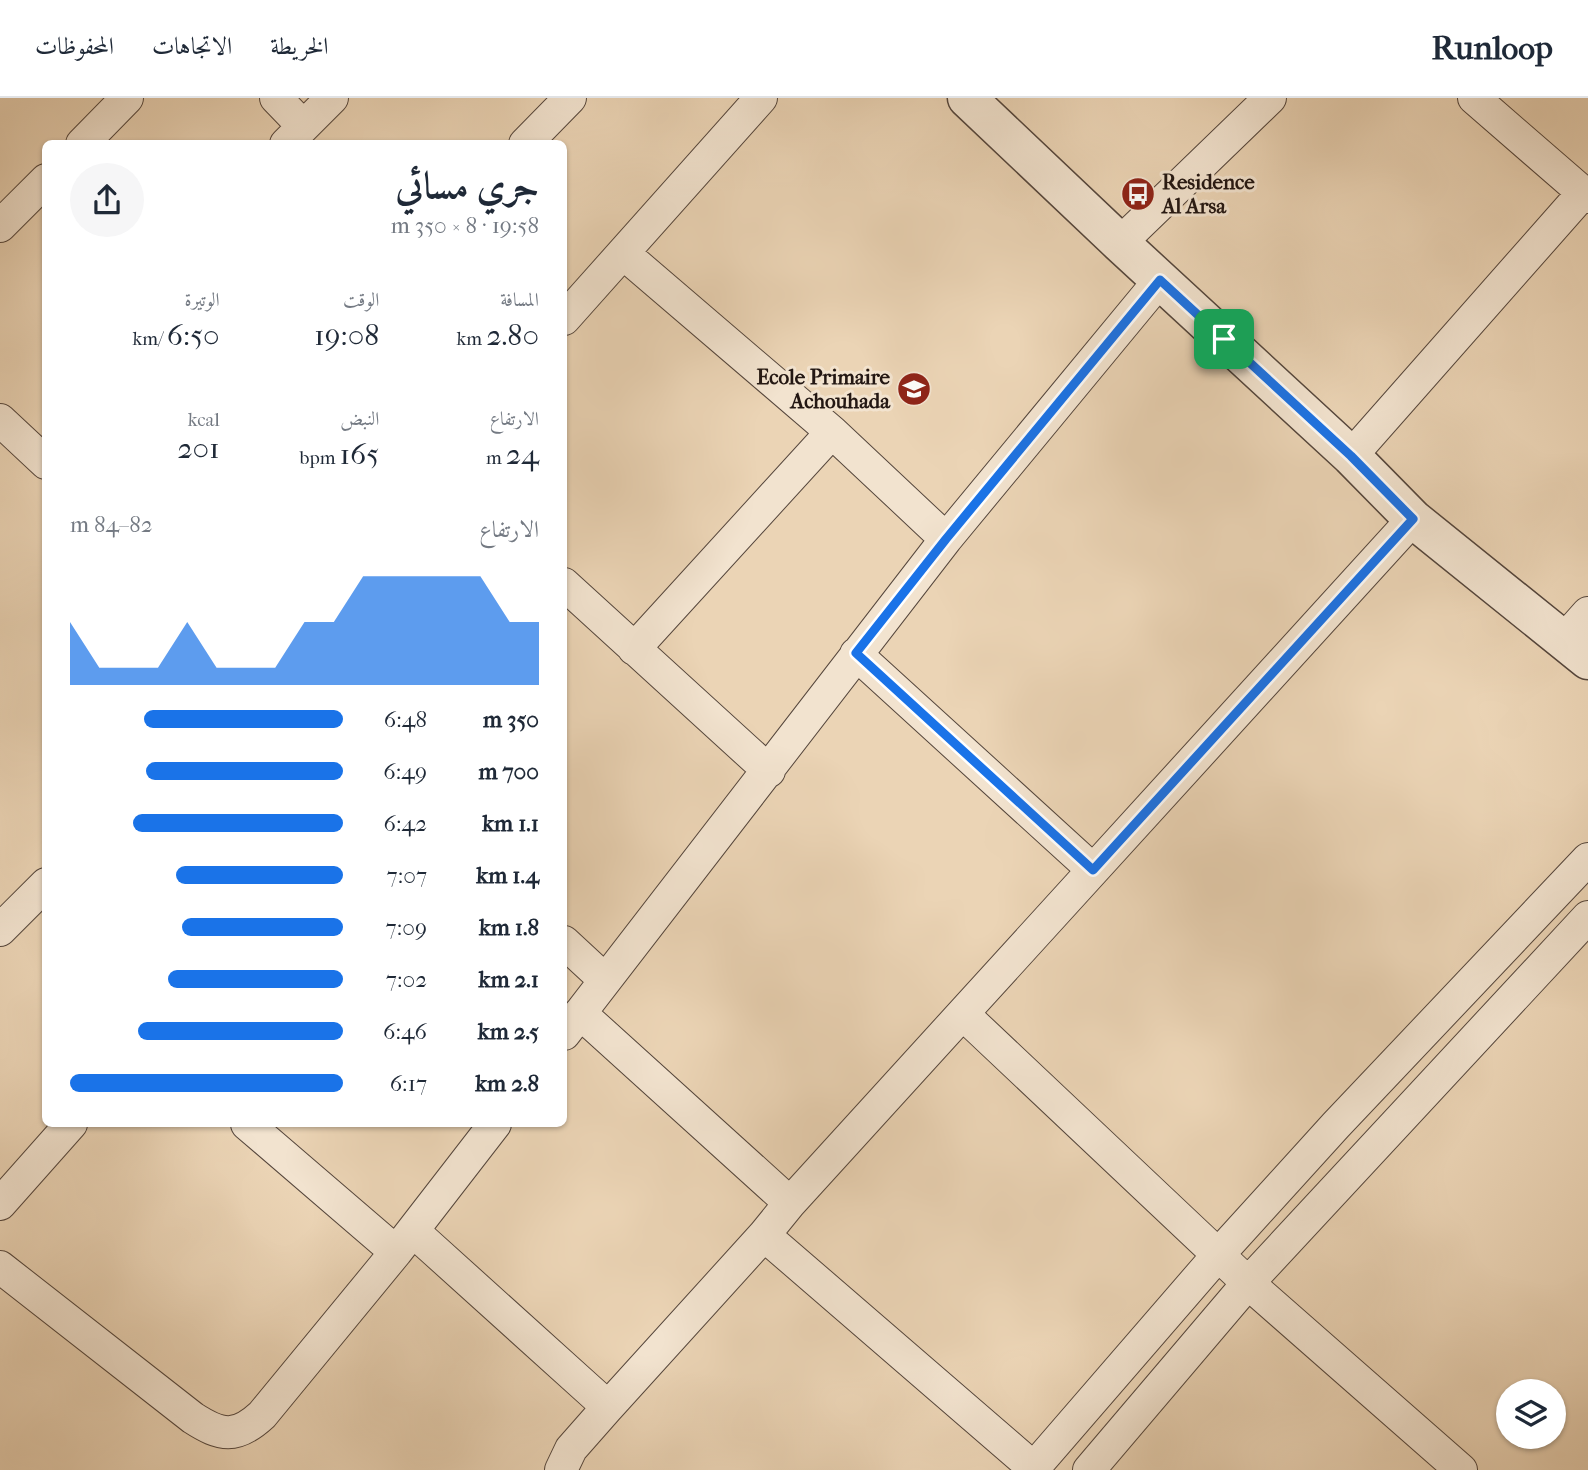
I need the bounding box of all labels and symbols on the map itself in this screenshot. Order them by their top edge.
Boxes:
place label: Residence Al Arsa [1160,170,1255,218]
bus stop icon: Residence Al Arsa [1119,175,1157,213]
pin [1194,309,1254,369]
place label: Ecole Primaire Achouhada [757,365,891,413]
school or university icon: Ecole Primaire Achouhada [895,370,933,408]

